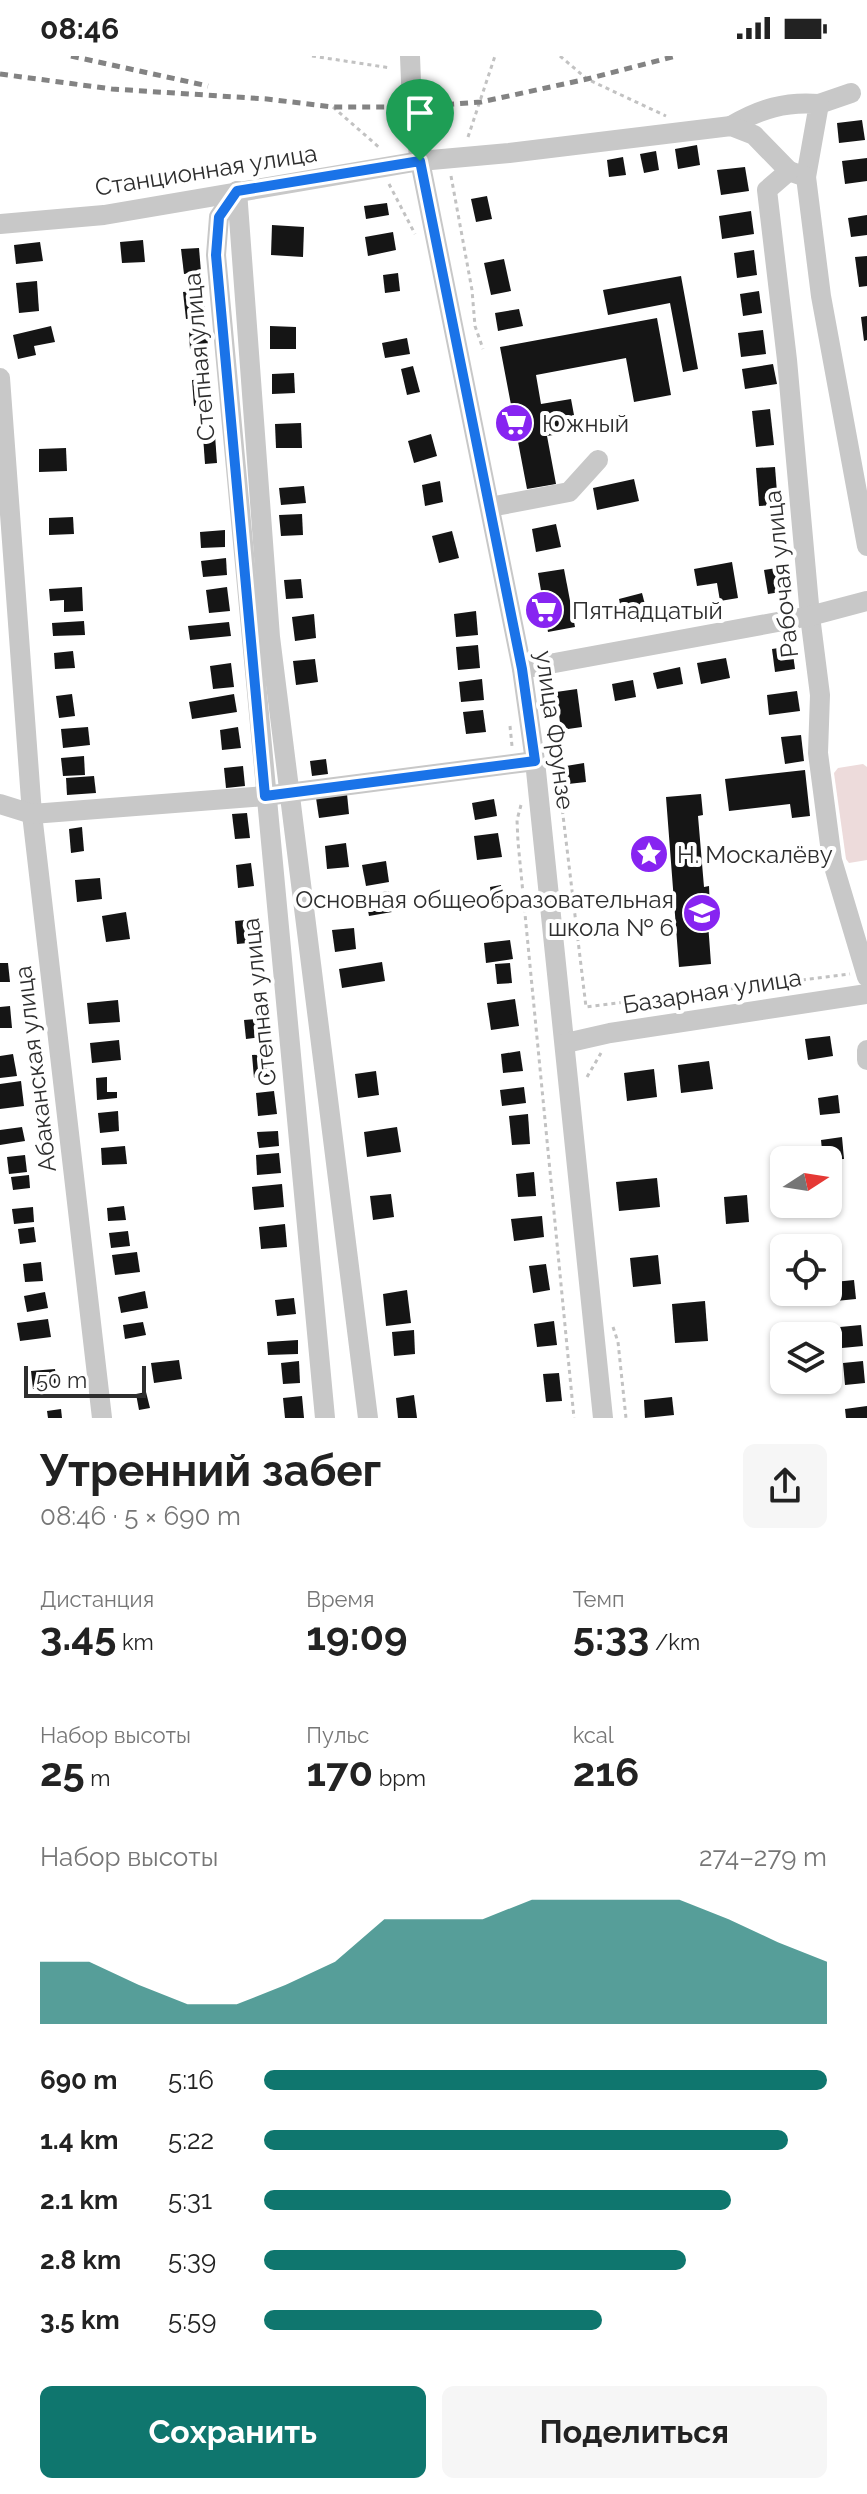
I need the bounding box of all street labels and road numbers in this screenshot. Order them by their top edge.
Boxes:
street label: Станционная улица [93,138,319,202]
street label: Степная улица [177,272,221,442]
street label: Рабочая улица [758,489,804,659]
street label: улица Фрунзе [530,649,580,811]
street label: Степная улица [236,917,282,1087]
street label: Базарная улица [621,963,803,1019]
street label: Абаканская улица [8,964,62,1174]

